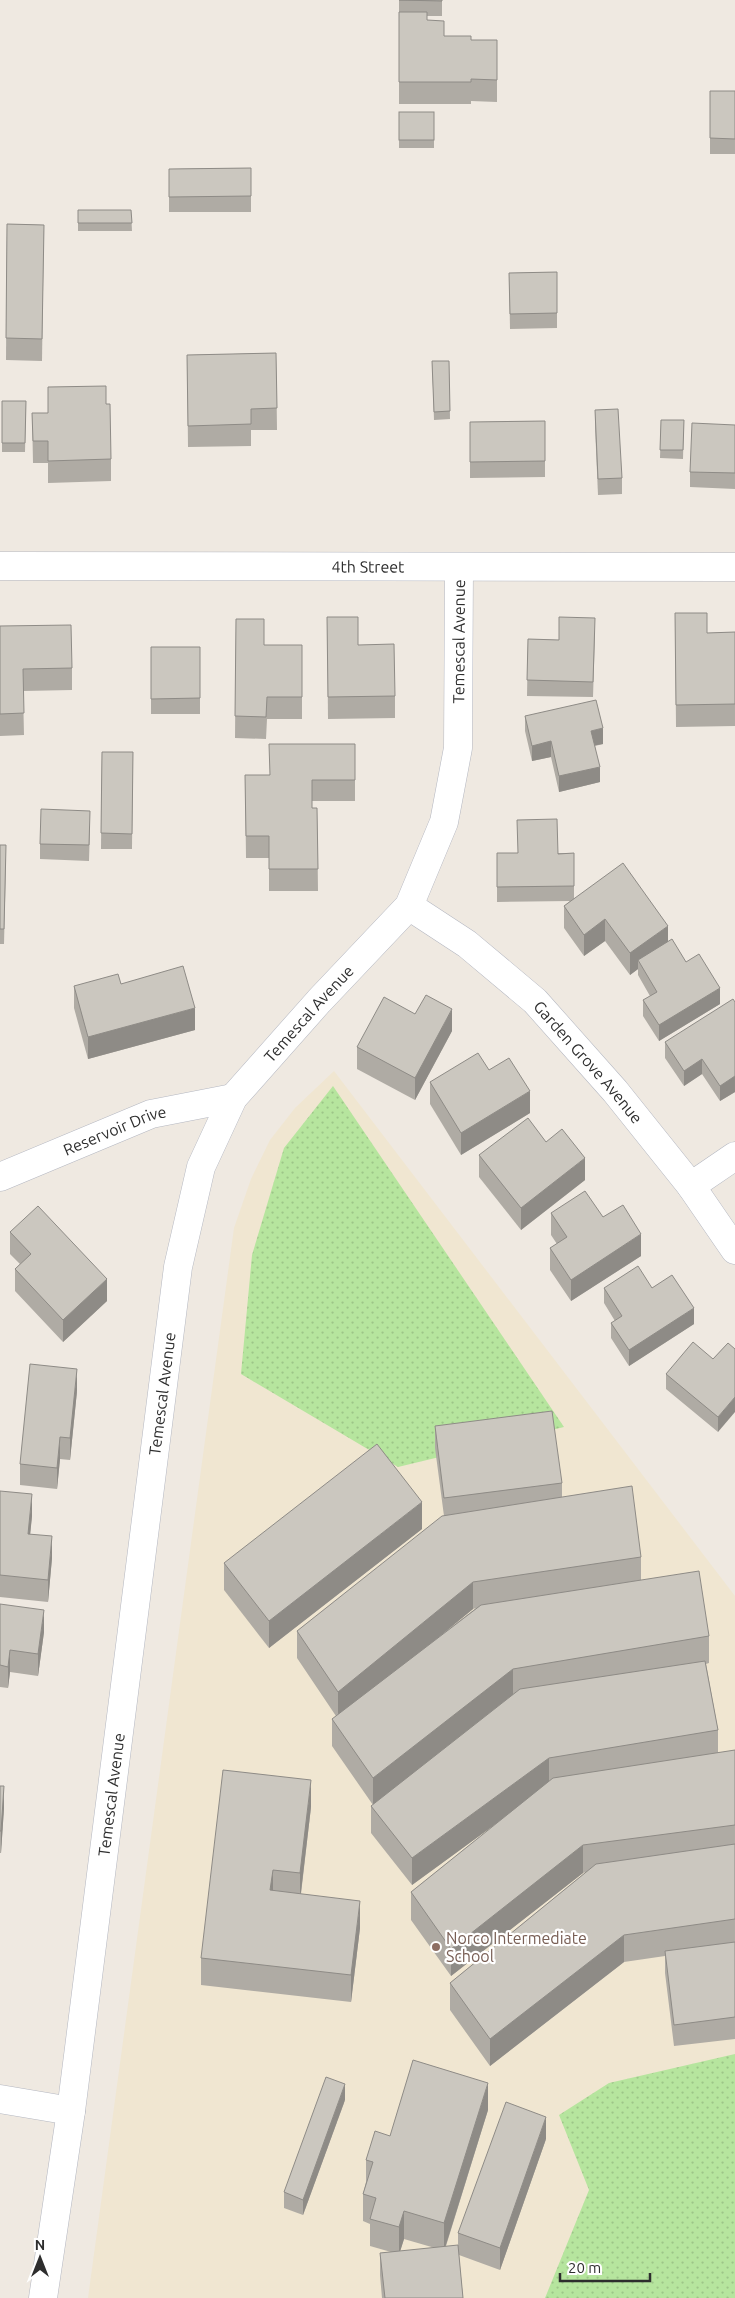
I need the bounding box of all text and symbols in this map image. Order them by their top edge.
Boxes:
street label: 4th Street [332,557,405,576]
street label: Temescal Avenue [449,579,468,703]
street label: Temescal Avenue [260,961,357,1065]
street label: Garden Grove Avenue [530,997,646,1127]
street label: Reservoir Drive [60,1102,168,1159]
street label: Temescal Avenue [145,1331,179,1456]
street label: Temescal Avenue [94,1732,128,1857]
place label: Norco Intermediate School [446,1929,587,1965]
marker: Norco Intermediate School [430,1941,442,1953]
north arrow [15,2233,65,2283]
text: N [35,2237,45,2253]
scale bar [560,2250,650,2282]
text: 20 m [568,2259,601,2276]

